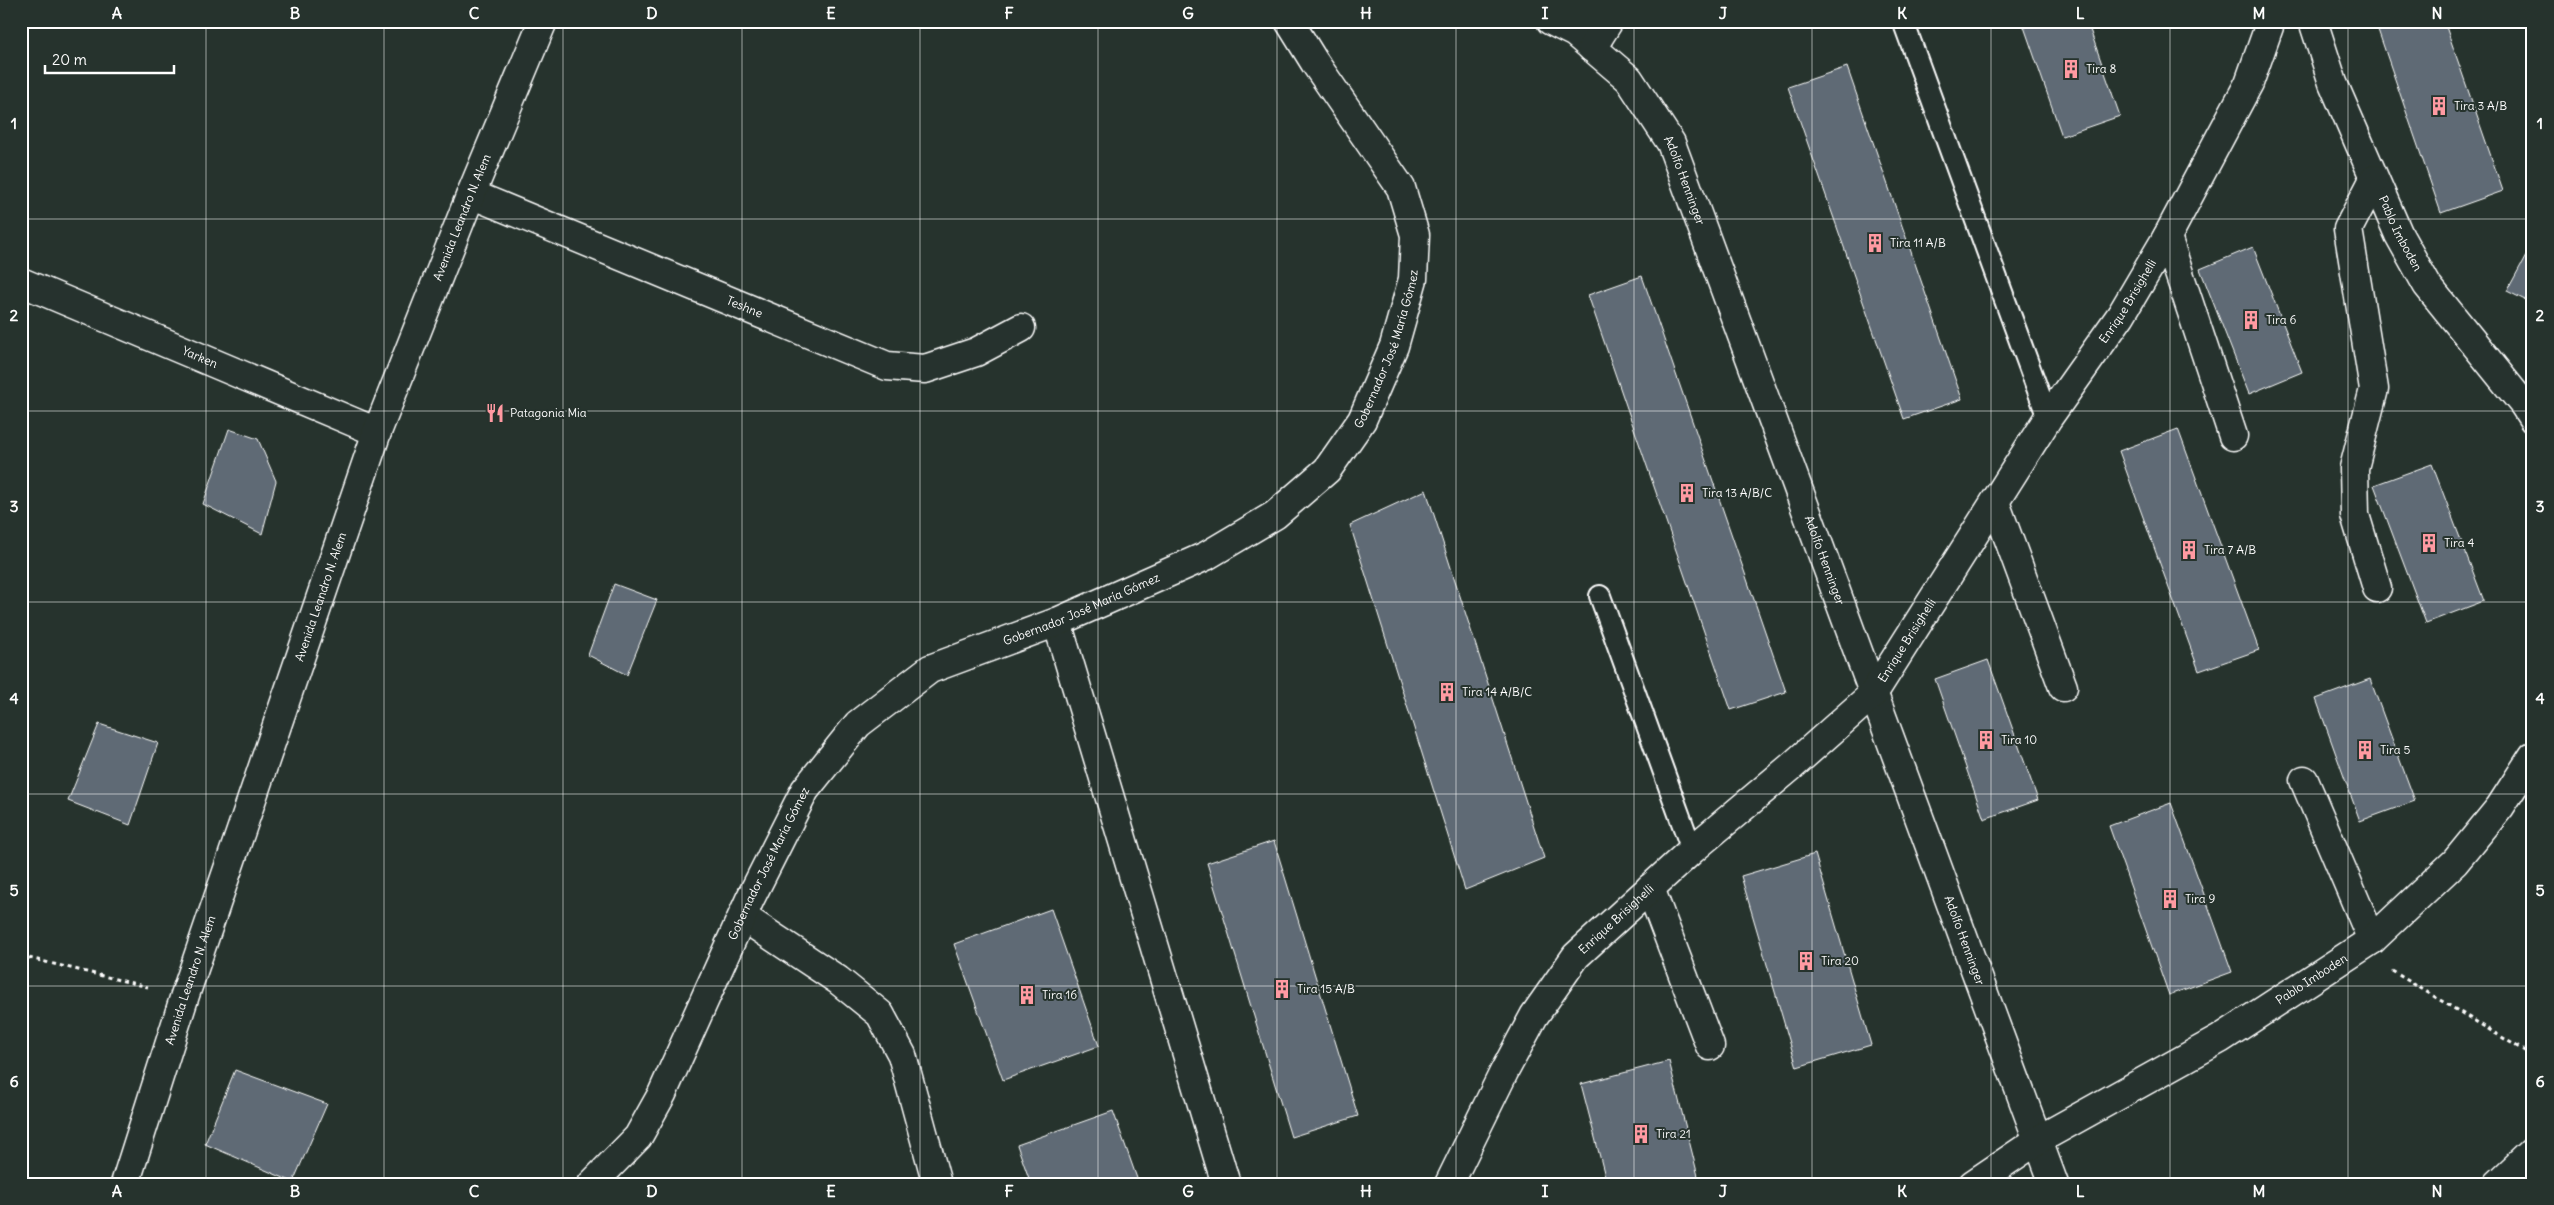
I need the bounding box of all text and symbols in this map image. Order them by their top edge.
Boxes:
text: A [112,3,122,23]
text: B [290,3,301,23]
text: C [469,3,480,23]
text: D [646,3,658,23]
text: E [826,3,836,23]
text: F [1004,3,1014,23]
text: G [1182,3,1194,23]
text: H [1360,3,1372,23]
text: I [1542,3,1549,23]
text: J [1719,3,1728,23]
text: K [1897,3,1907,23]
text: L [2076,3,2085,23]
text: M [2253,3,2266,23]
text: N [2431,3,2443,23]
scale bar [45,42,174,74]
text: 20 m [52,50,87,69]
building icon: Tira 8 [2060,58,2082,80]
place label: Tira 8 [2086,61,2116,76]
building icon: Tira 3 A/B [2428,95,2450,117]
place label: Tira 3 A/B [2454,98,2507,113]
text: 1 [11,113,17,133]
text: 1 [2537,113,2543,133]
street label: Adolfo Henninger [1661,132,1709,227]
street label: Avenida Leandro N. Alem [430,151,494,283]
street label: Pablo Imboden [2376,193,2426,274]
building icon: Tira 11 A/B [1864,232,1886,254]
place label: Tira 11 A/B [1890,235,1946,250]
street label: Enrique Brisighelli [2095,256,2159,346]
street label: Gobernador José María Gómez [1350,269,1420,431]
street label: Teshne [724,292,765,321]
text: 2 [10,305,19,325]
text: 2 [2536,305,2545,325]
building icon: Tira 6 [2240,309,2262,331]
place label: Tira 6 [2266,312,2296,327]
street label: Yarken [180,343,220,371]
restaurant icon: Patagonia Mia [484,402,506,424]
place label: Patagonia Mia [510,405,587,420]
building icon: Tira 13 A/B/C [1676,482,1698,504]
place label: Tira 13 A/B/C [1702,485,1772,500]
text: 3 [9,496,19,516]
text: 3 [2535,496,2545,516]
street label: Adolfo Henninger [1802,513,1848,607]
street label: Avenida Leandro N. Alem [291,530,349,663]
building icon: Tira 4 [2418,532,2440,554]
place label: Tira 4 [2444,535,2474,550]
building icon: Tira 7 A/B [2178,539,2200,561]
place label: Tira 7 A/B [2204,542,2256,557]
street label: Gobernador José María Gómez [1001,569,1162,648]
street label: Enrique Brisighelli [1874,596,1939,685]
building icon: Tira 14 A/B/C [1436,681,1458,703]
place label: Tira 14 A/B/C [1462,684,1532,699]
text: 4 [9,688,19,708]
text: 4 [2535,688,2545,708]
building icon: Tira 10 [1975,729,1997,751]
place label: Tira 10 [2001,732,2037,747]
building icon: Tira 5 [2354,739,2376,761]
place label: Tira 5 [2380,742,2410,757]
street label: Gobernador José María Gómez [725,784,812,942]
text: 5 [9,880,19,900]
text: 5 [2535,880,2545,900]
street label: Enrique Brisighelli [1575,881,1656,957]
building icon: Tira 9 [2159,888,2181,910]
place label: Tira 9 [2185,891,2215,906]
street label: Adolfo Henninger [1942,893,1988,987]
street label: Avenida Leandro N. Alem [162,913,219,1047]
building icon: Tira 20 [1795,950,1817,972]
street label: Pablo Imboden [2273,950,2350,1008]
place label: Tira 20 [1821,953,1859,968]
building icon: Tira 15 A/B [1271,978,1293,1000]
place label: Tira 15 A/B [1297,981,1355,996]
building icon: Tira 16 [1016,984,1038,1006]
place label: Tira 16 [1042,987,1077,1002]
text: 6 [9,1071,19,1091]
text: 6 [2535,1071,2545,1091]
building icon: Tira 21 [1630,1123,1652,1145]
place label: Tira 21 [1656,1126,1691,1141]
text: A [112,1181,122,1201]
text: B [290,1181,301,1201]
text: C [469,1181,480,1201]
text: D [646,1181,658,1201]
text: E [826,1181,836,1201]
text: F [1004,1181,1014,1201]
text: G [1182,1181,1194,1201]
text: H [1360,1181,1372,1201]
text: I [1542,1181,1549,1201]
text: J [1719,1181,1728,1201]
text: K [1897,1181,1907,1201]
text: L [2076,1181,2085,1201]
text: M [2253,1181,2266,1201]
text: N [2431,1181,2443,1201]

